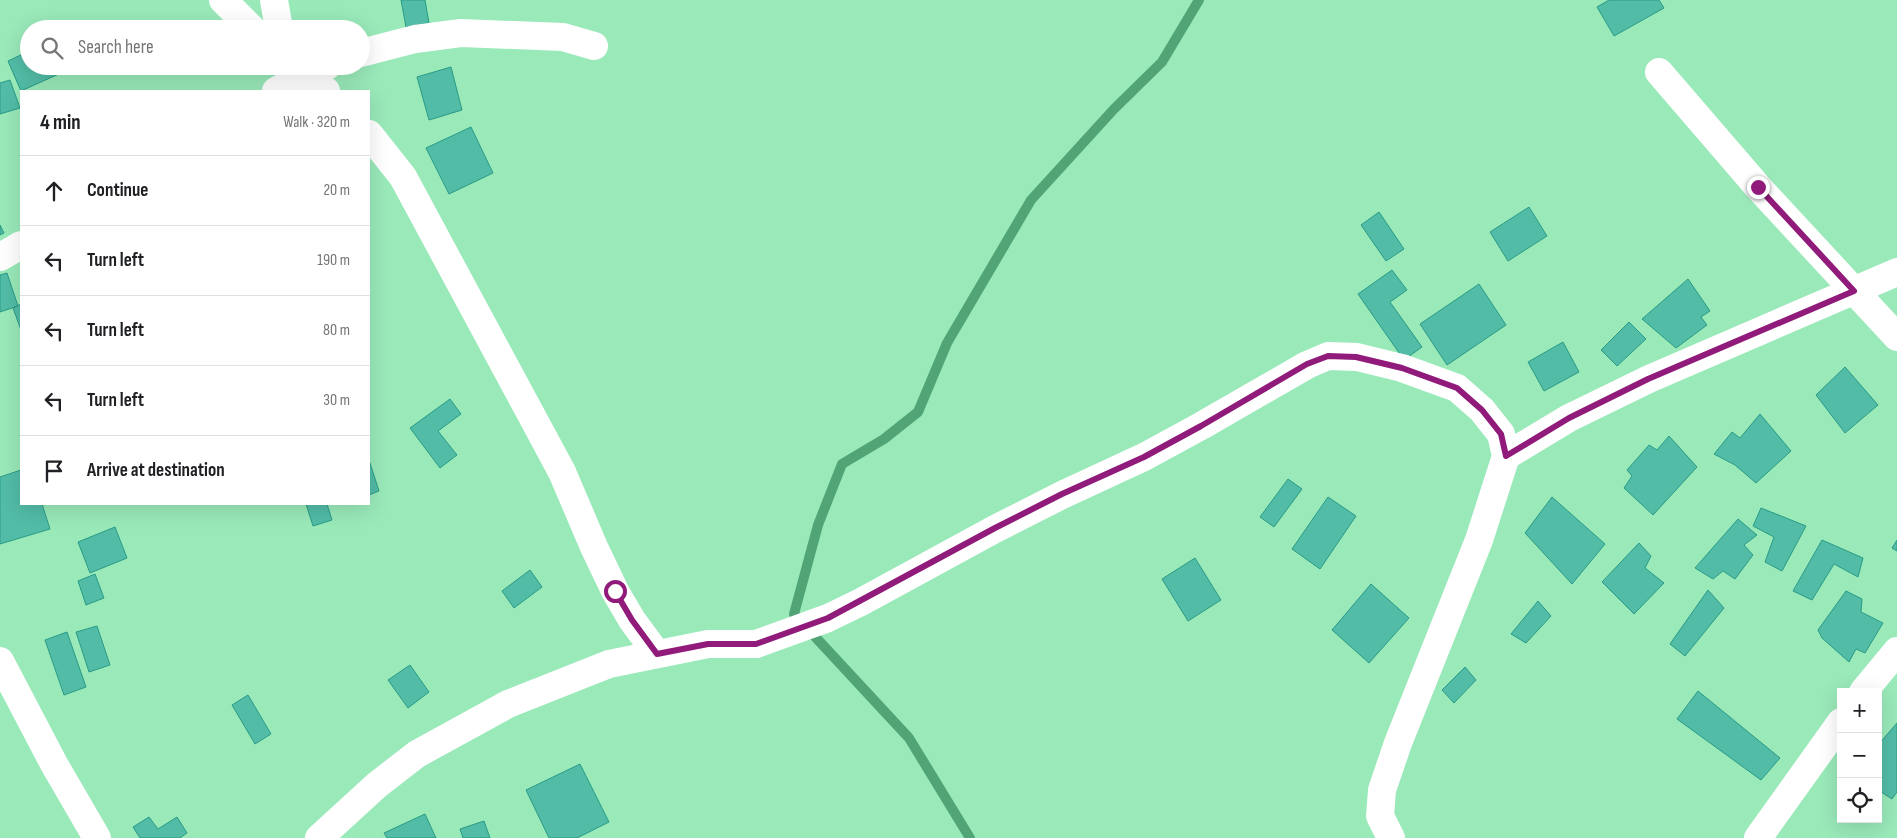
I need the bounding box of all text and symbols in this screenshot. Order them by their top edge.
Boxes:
search box [20,20,370,75]
icon: search [38,34,66,62]
text: Search here [78,36,154,59]
text: 4 min [40,110,81,135]
text: Walk · 320 m [283,113,350,132]
route end [1747,176,1770,199]
icon: ahead [40,177,68,205]
text: Continue [87,179,148,202]
text: 20 m [323,181,350,200]
icon: left [40,247,68,275]
text: Turn left [87,249,144,272]
text: 190 m [317,251,350,270]
icon: left [40,317,68,345]
text: Turn left [87,319,144,342]
text: 80 m [323,321,350,340]
icon: left [40,387,68,415]
text: Turn left [87,389,144,412]
text: 30 m [323,391,350,410]
icon: arrive [40,457,68,485]
text: Arrive at destination [87,459,225,482]
route start [604,580,627,603]
map controls [1837,688,1882,823]
button: + [1837,688,1882,733]
button: − [1837,733,1882,778]
button: locate [1837,778,1882,823]

